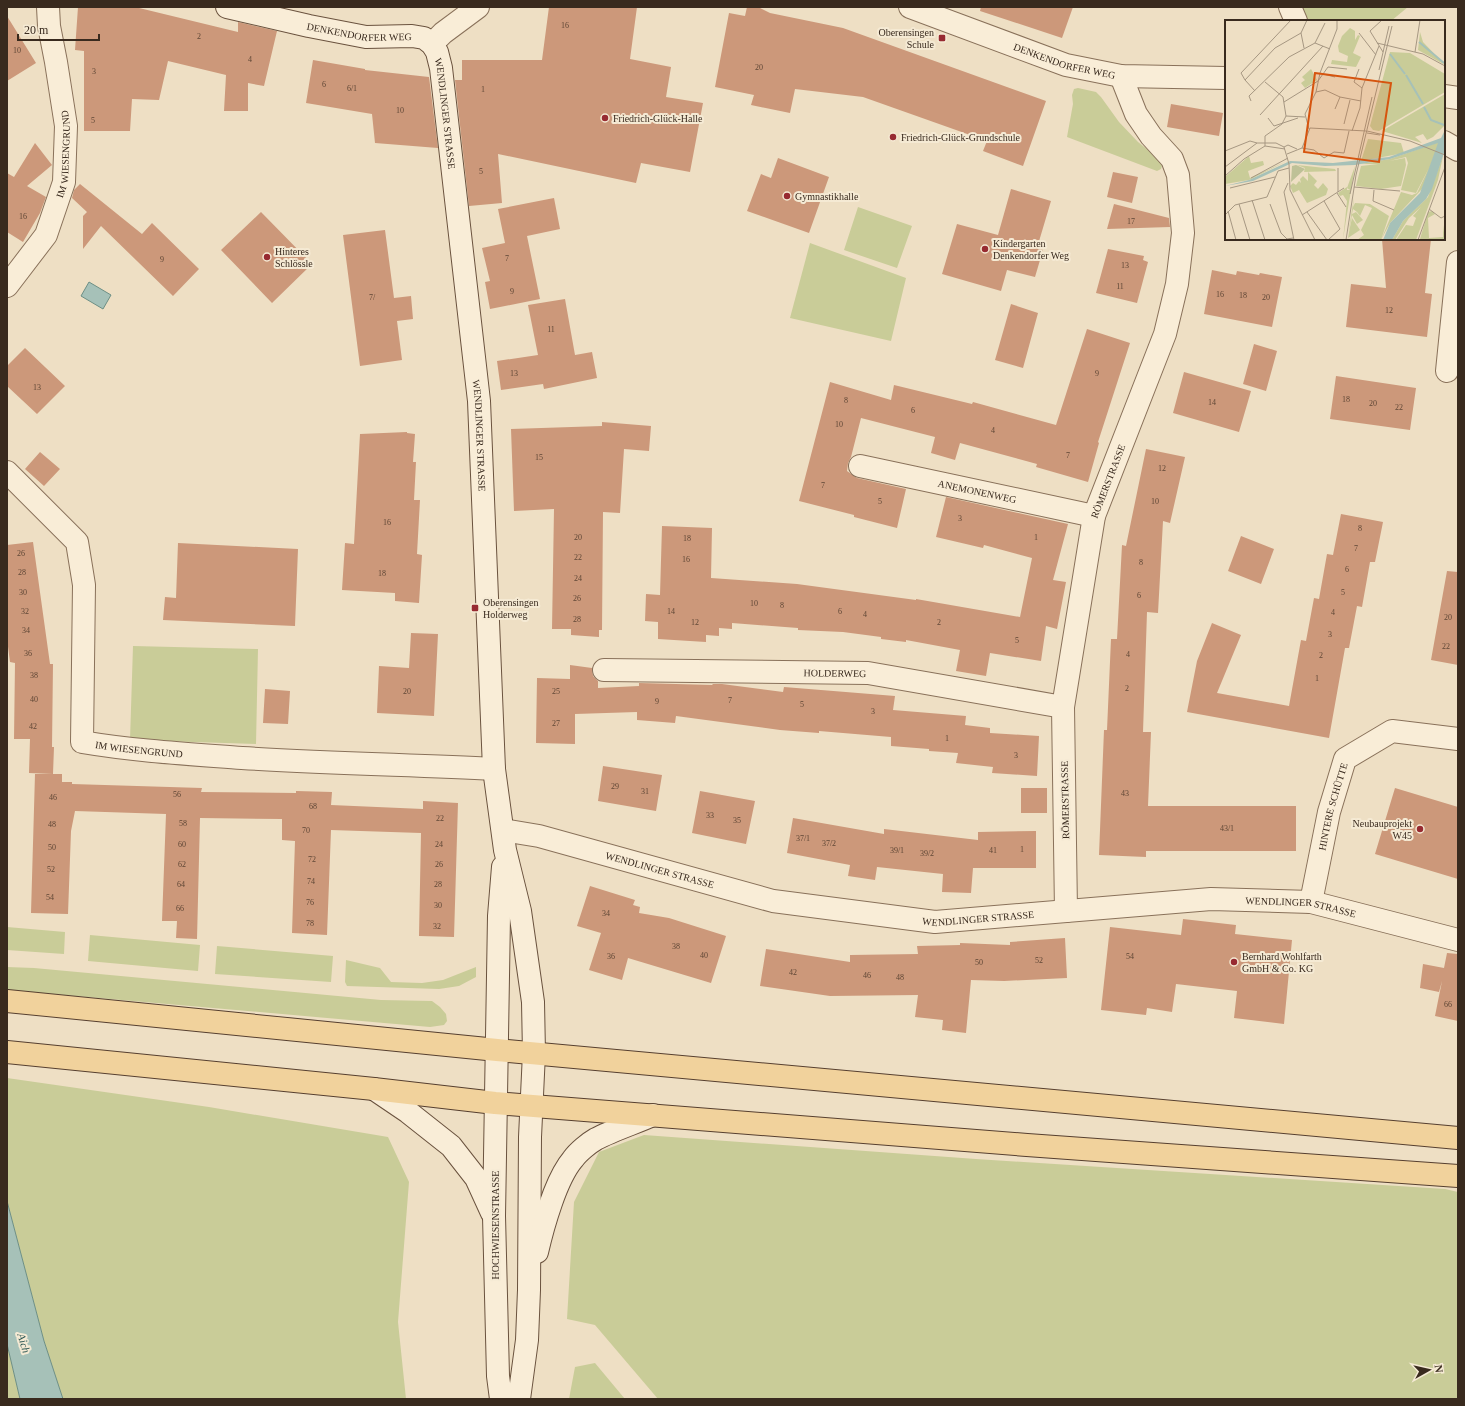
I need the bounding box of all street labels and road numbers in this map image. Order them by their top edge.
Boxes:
street label: DENKENDORFER WEG [306,20,412,43]
street label: DENKENDORFER WEG [1012,41,1117,80]
street label: WENDLINGER STRASSE [433,57,458,170]
street label: IM WIESENGRUND [54,110,72,199]
street label: WENDLINGER STRASSE [471,379,488,492]
street label: RÖMERSTRASSE [1088,443,1127,520]
street label: ANEMONENWEG [937,477,1018,505]
street label: HOLDERWEG [804,667,866,678]
street label: IM WIESENGRUND [94,739,183,759]
street label: RÖMERSTRASSE [1059,761,1071,839]
street label: HINTERE SCHÜTTE [1316,761,1349,851]
street label: WENDLINGER STRASSE [604,849,715,890]
street label: WENDLINGER STRASSE [1245,895,1357,919]
street label: WENDLINGER STRASSE [922,908,1034,928]
street label: HOCHWIESENSTRASSE [490,1171,501,1279]

